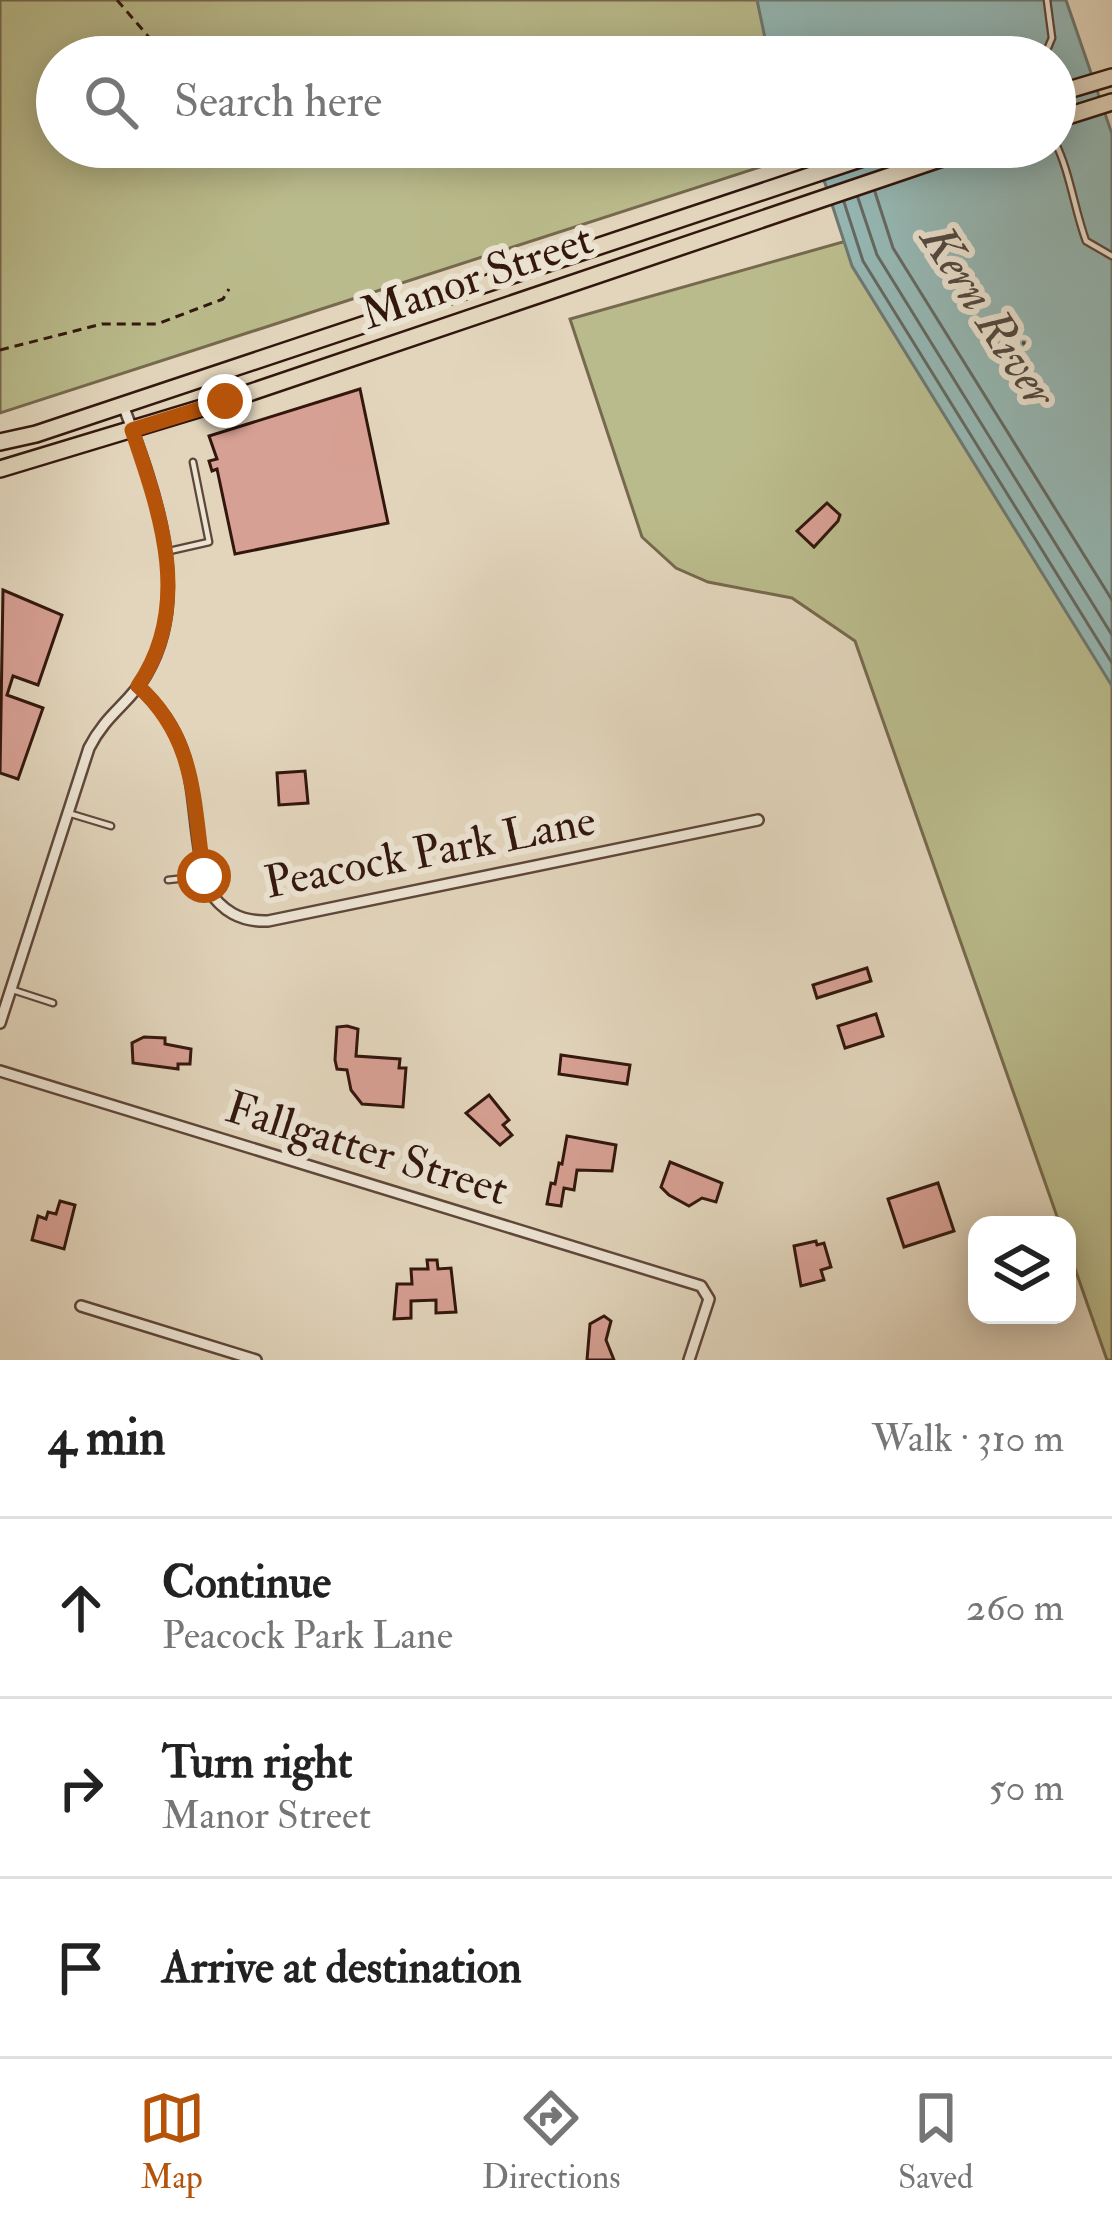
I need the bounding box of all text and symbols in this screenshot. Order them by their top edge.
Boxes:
search box [36,36,1076,168]
icon: search [78,69,144,135]
text: Search here [174,74,382,130]
street label: Manor Street [354,211,600,343]
water label: Kern River [906,212,1070,420]
route end [198,374,252,428]
street label: Peacock Park Lane [260,792,600,912]
route start [177,849,231,903]
street label: Fallgatter Street [219,1080,515,1218]
map controls [968,1216,1076,1324]
button: layers [968,1216,1076,1324]
text: 4 min [48,1406,166,1470]
text: Walk · 310 m [872,1414,1064,1463]
text: Continue [162,1555,331,1611]
icon: ahead [48,1575,114,1641]
text: 260 m [966,1583,1064,1632]
text: Peacock Park Lane [162,1611,453,1660]
text: Turn right [162,1735,352,1791]
icon: right [48,1755,114,1821]
text: 50 m [989,1763,1064,1812]
text: Manor Street [162,1791,371,1840]
icon: arrive [48,1935,114,2001]
text: Arrive at destination [162,1940,522,1996]
tab: Map [139,2085,205,2198]
tab: Directions [482,2085,621,2198]
tab: Saved [898,2085,973,2198]

